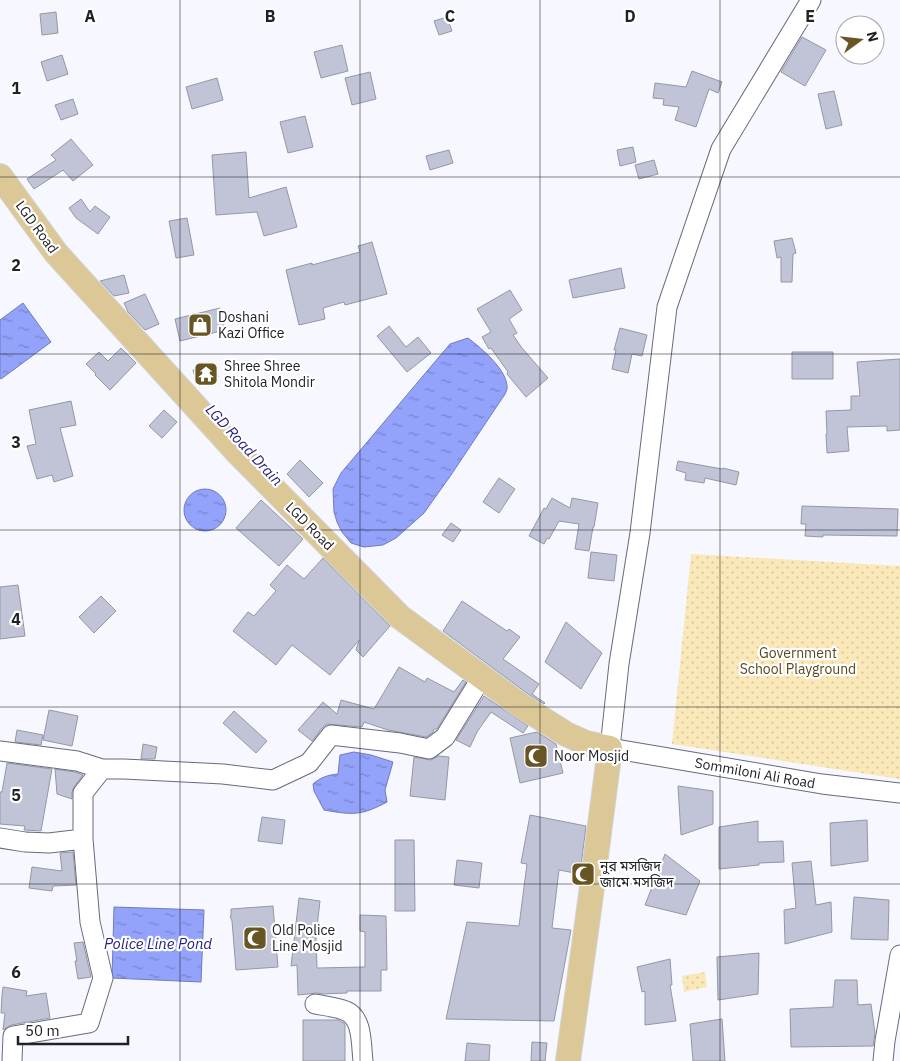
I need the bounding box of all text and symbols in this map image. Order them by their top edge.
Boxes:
text: A [85,6,96,26]
text: B [265,6,276,26]
text: C [445,6,455,26]
text: D [624,6,636,26]
text: E [805,6,815,26]
north arrow [835,15,885,65]
text: N [863,29,883,44]
text: 1 [11,78,21,98]
street label: LGD Road [12,197,62,257]
text: 2 [11,255,21,275]
place label: Doshani Kazi Office [218,308,285,342]
shop icon: Doshani Kazi Office [187,312,213,338]
place label: Shree Shree Shitola Mondir [224,357,315,391]
temple icon: Shree Shree Shitola Mondir [193,361,219,387]
water label: LGD Road Drain [202,400,287,489]
text: 3 [11,432,21,452]
street label: LGD Road [282,498,338,554]
text: 4 [11,609,21,629]
park label: Government School Playground [740,644,856,678]
mosque icon: Noor Mosjid [523,743,549,769]
place label: Noor Mosjid [554,747,629,765]
street label: Sommiloni Ali Road [693,754,817,792]
text: 5 [11,785,21,805]
place label: নুর মসজিদ জামে মসজিদ [599,857,674,891]
mosque icon: নুর মসজিদ জামে মসজিদ [570,861,596,887]
place label: Old Police Line Mosjid [272,921,343,955]
mosque icon: Old Police Line Mosjid [242,925,268,951]
water label: Police Line Pond [104,934,212,953]
text: 6 [11,962,21,982]
scale bar [18,1014,128,1046]
text: 50 m [25,1021,60,1040]

